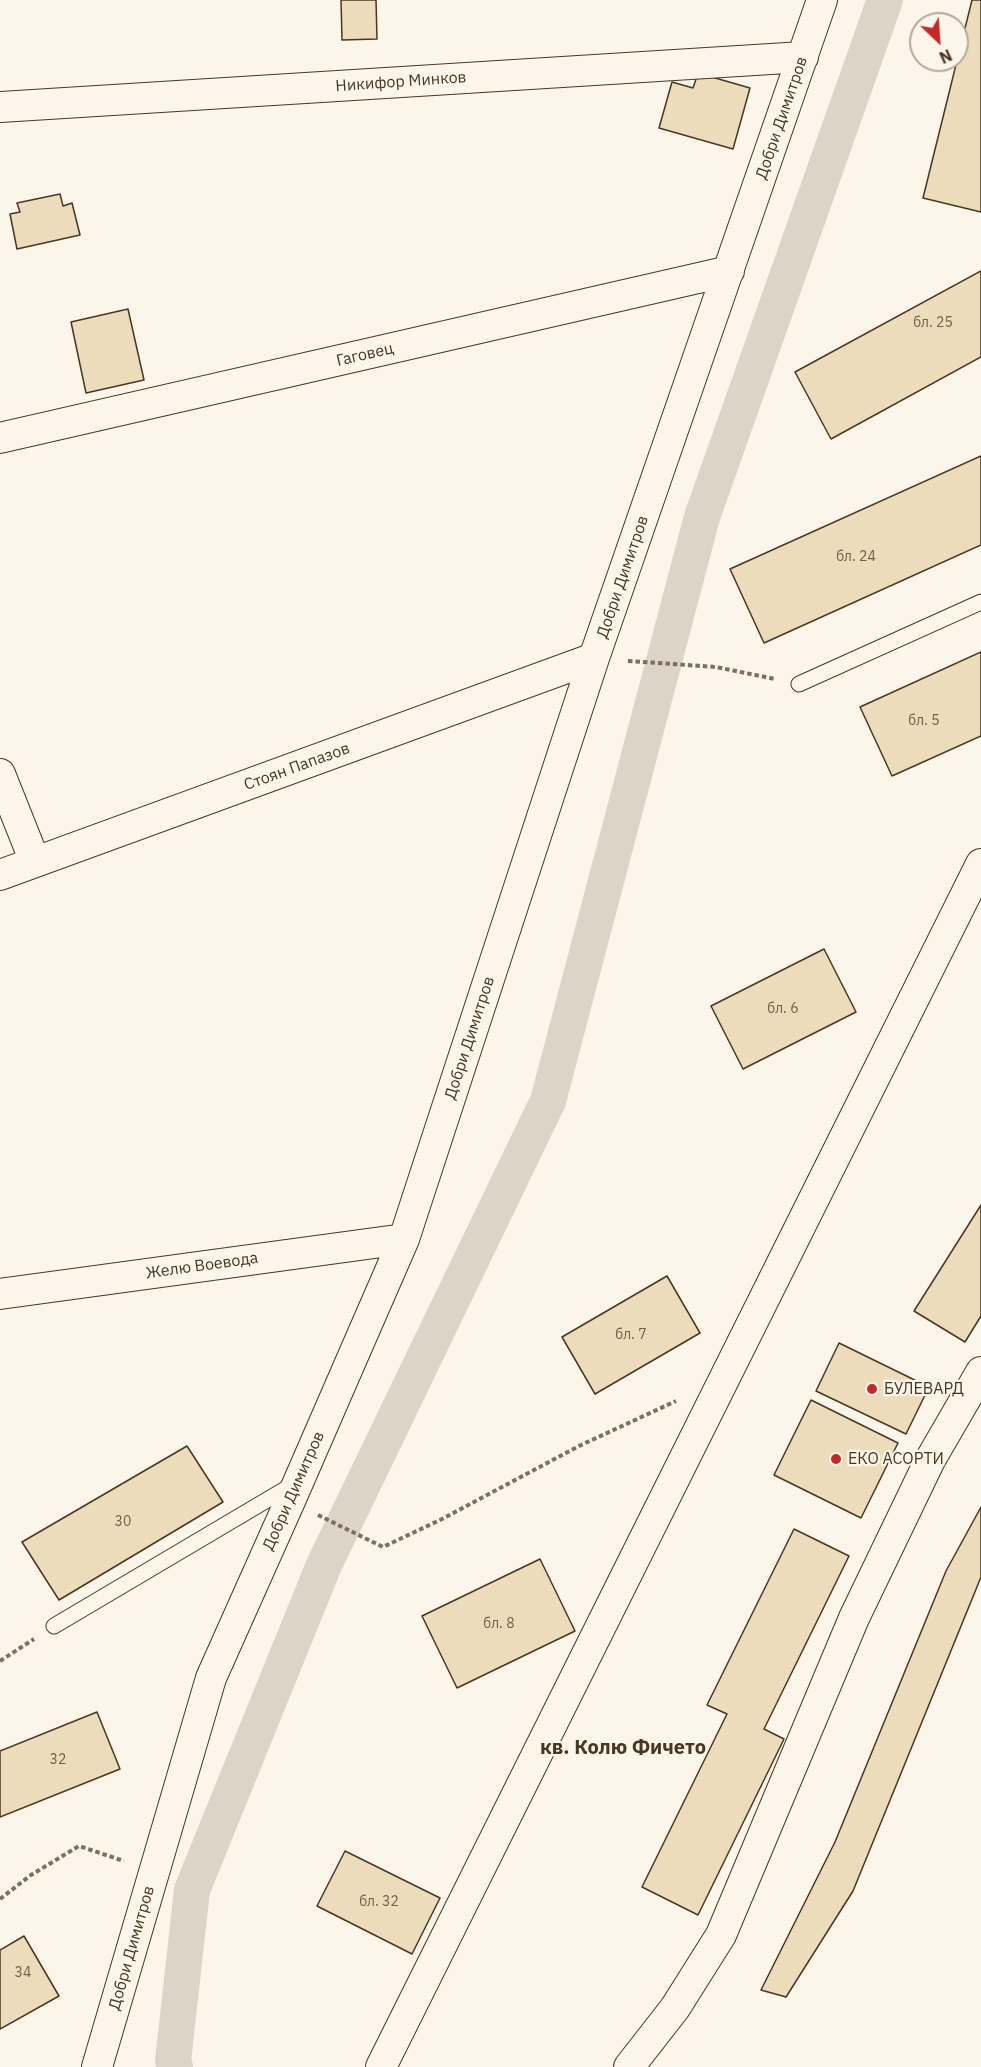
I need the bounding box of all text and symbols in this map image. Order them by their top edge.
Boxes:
north arrow [909,12,969,72]
text: N [936,45,955,68]
street label: Добри Димитров [752,54,812,182]
street label: Никифор Минков [335,68,467,96]
house number: бл. 25 [913,315,953,331]
street label: Гаговец [335,339,395,371]
street label: Добри Димитров [593,513,653,641]
house number: бл. 24 [836,549,876,565]
house number: бл. 5 [908,713,940,729]
street label: Стоян Папазов [241,739,353,795]
street label: Добри Димитров [441,974,499,1102]
house number: бл. 6 [767,1001,799,1017]
street label: Желю Воевода [144,1249,260,1283]
house number: бл. 7 [615,1327,647,1343]
place label: БУЛЕВАРД [884,1379,964,1399]
marker: БУЛЕВАРД [865,1382,879,1396]
street label: Добри Димитров [259,1428,329,1554]
place label: ЕКО АСОРТИ [848,1449,944,1469]
marker: ЕКО АСОРТИ [829,1452,843,1466]
house number: 30 [115,1514,131,1530]
house number: бл. 8 [483,1616,515,1632]
district label: кв. Колю Фичето [540,1736,706,1760]
house number: 32 [50,1752,66,1768]
street label: Добри Димитров [105,1884,159,2012]
house number: бл. 32 [359,1894,399,1910]
house number: 34 [15,1965,31,1981]

